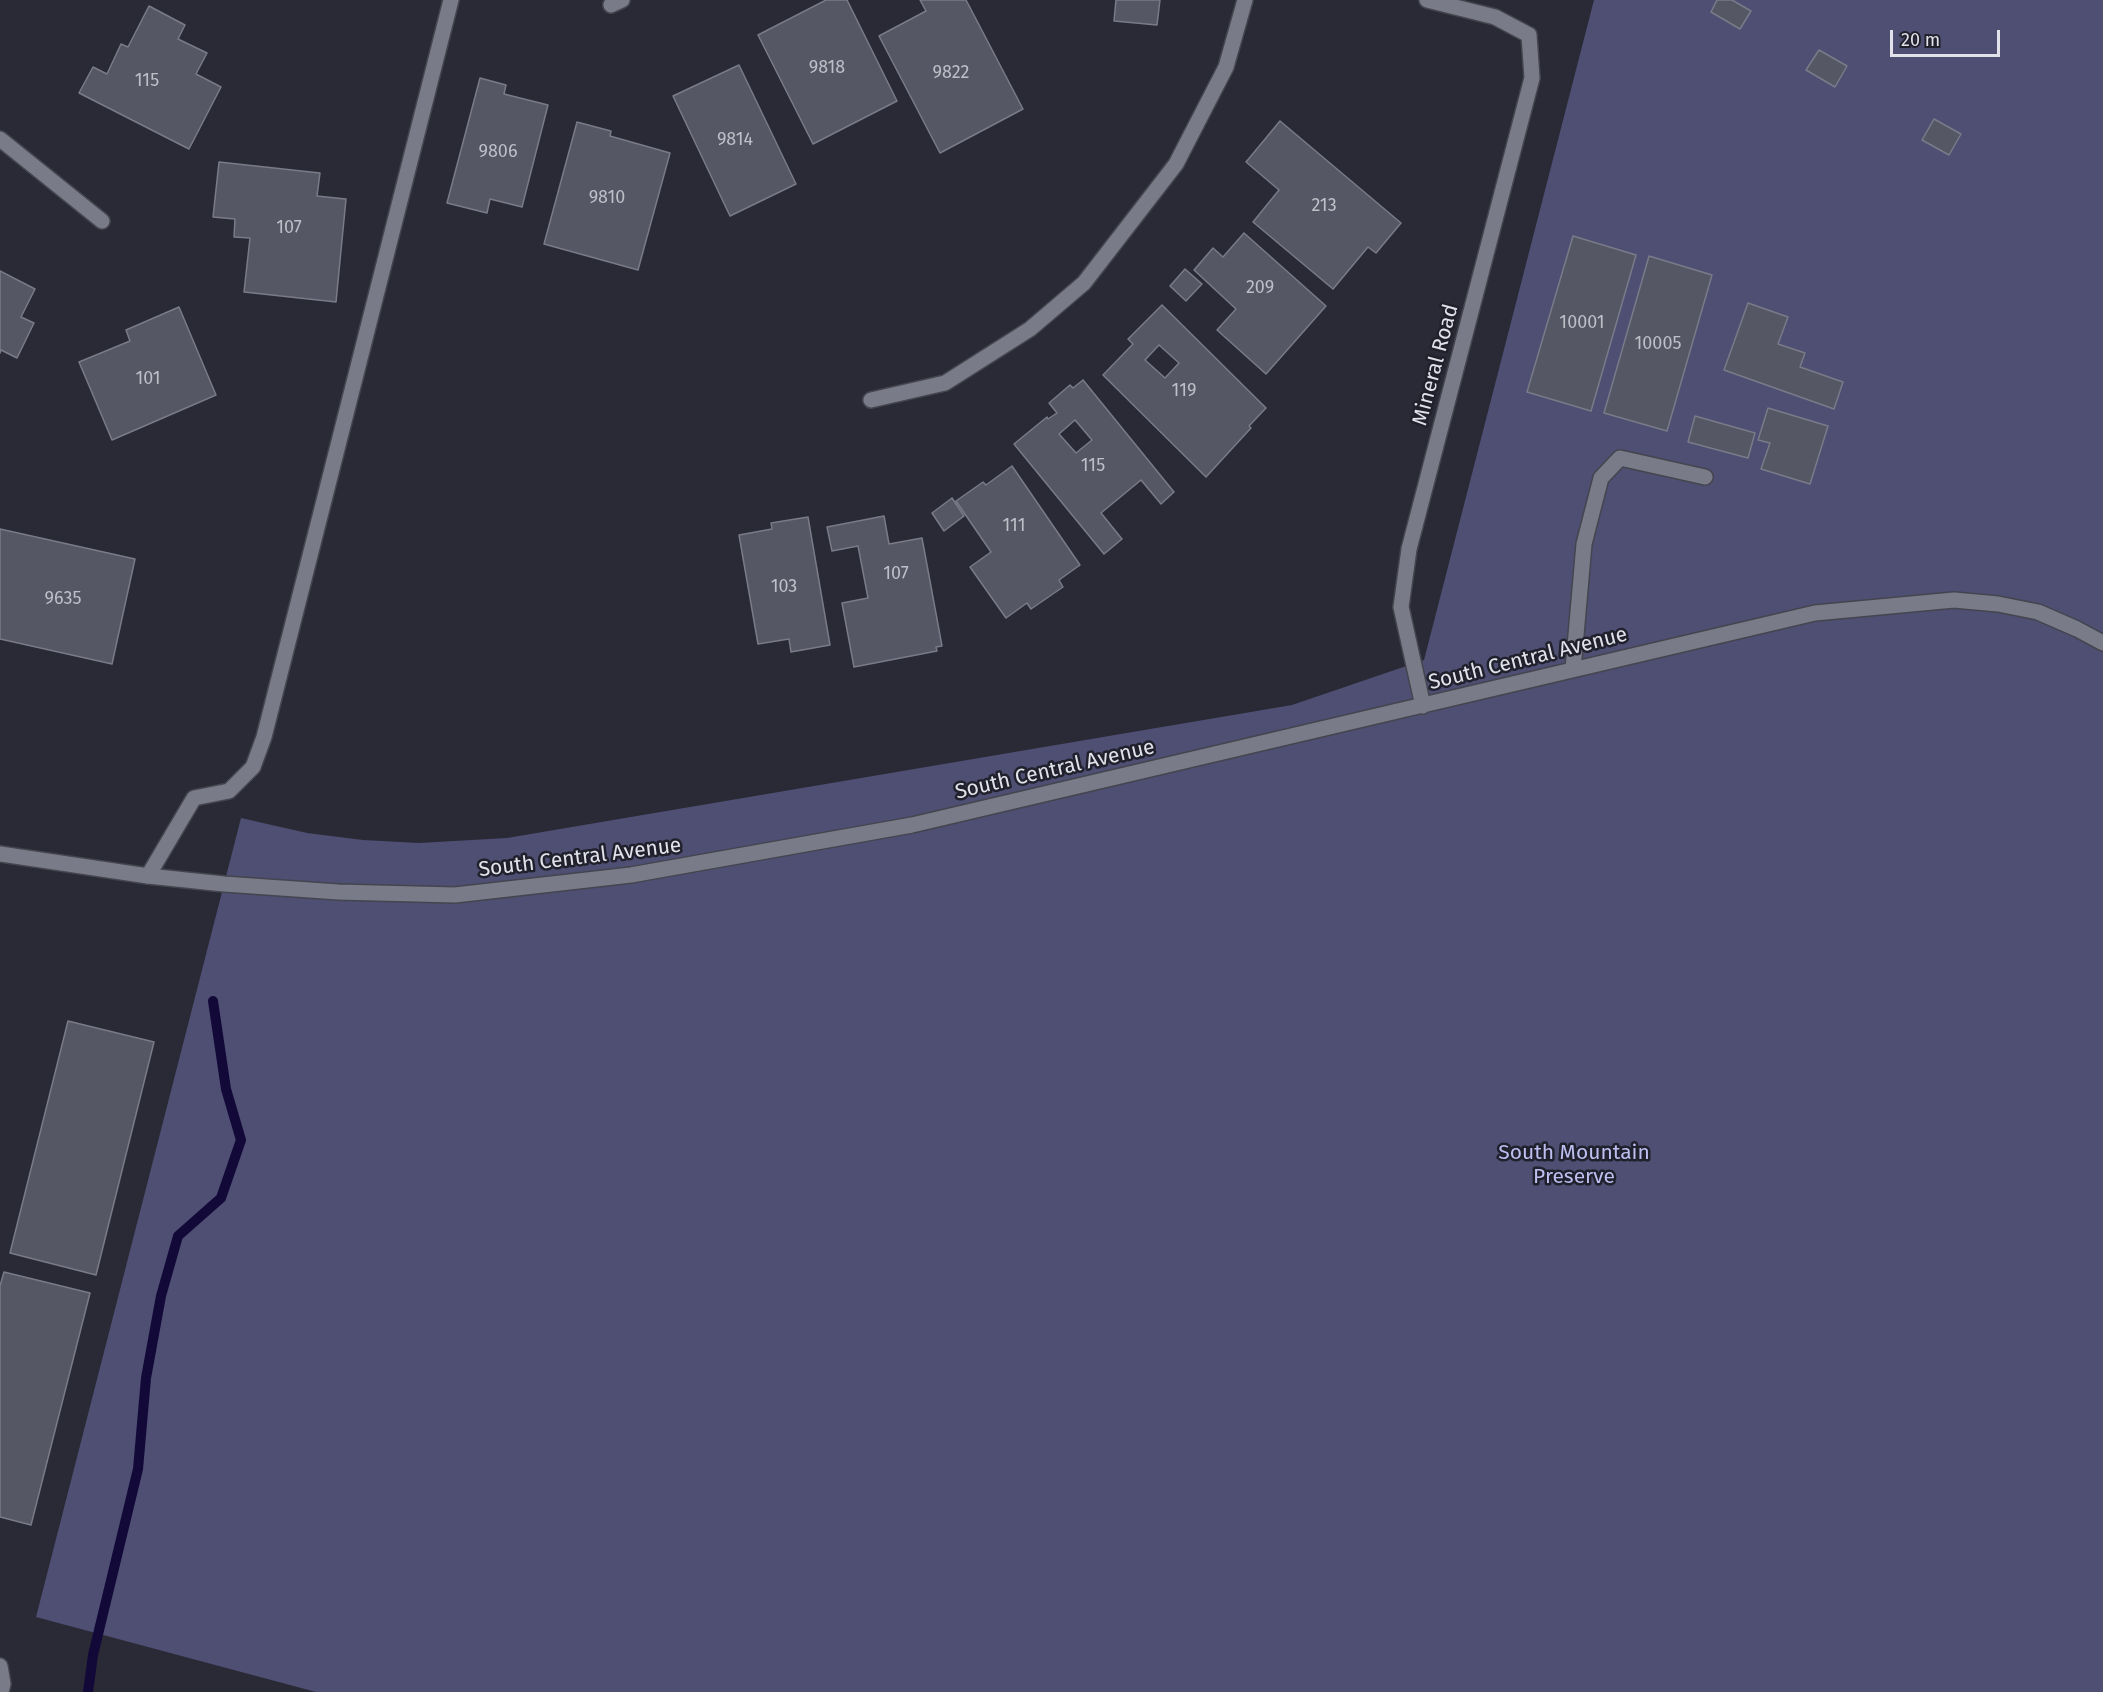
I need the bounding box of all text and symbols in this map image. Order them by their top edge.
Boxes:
scale bar [1893,18,2002,56]
text: 20 m [1901,29,1940,51]
house number: 9818 [809,57,845,79]
house number: 9822 [932,62,970,84]
house number: 115 [135,70,159,92]
house number: 9814 [717,129,753,151]
house number: 9806 [478,141,518,163]
house number: 9810 [589,187,625,209]
house number: 213 [1311,195,1337,217]
house number: 107 [276,217,302,239]
house number: 209 [1246,277,1274,299]
street label: Mineral Road [1408,301,1464,429]
house number: 10001 [1559,312,1605,334]
house number: 10005 [1635,333,1681,355]
house number: 101 [135,368,161,390]
house number: 119 [1172,380,1196,402]
house number: 115 [1081,455,1105,477]
house number: 111 [1003,515,1025,537]
house number: 107 [883,563,909,585]
house number: 103 [771,576,797,598]
house number: 9635 [45,588,81,610]
street label: South Central Avenue [1426,622,1630,696]
street label: South Central Avenue [953,735,1157,805]
street label: South Central Avenue [477,833,683,883]
park label: South Mountain Preserve [1498,1140,1650,1190]

